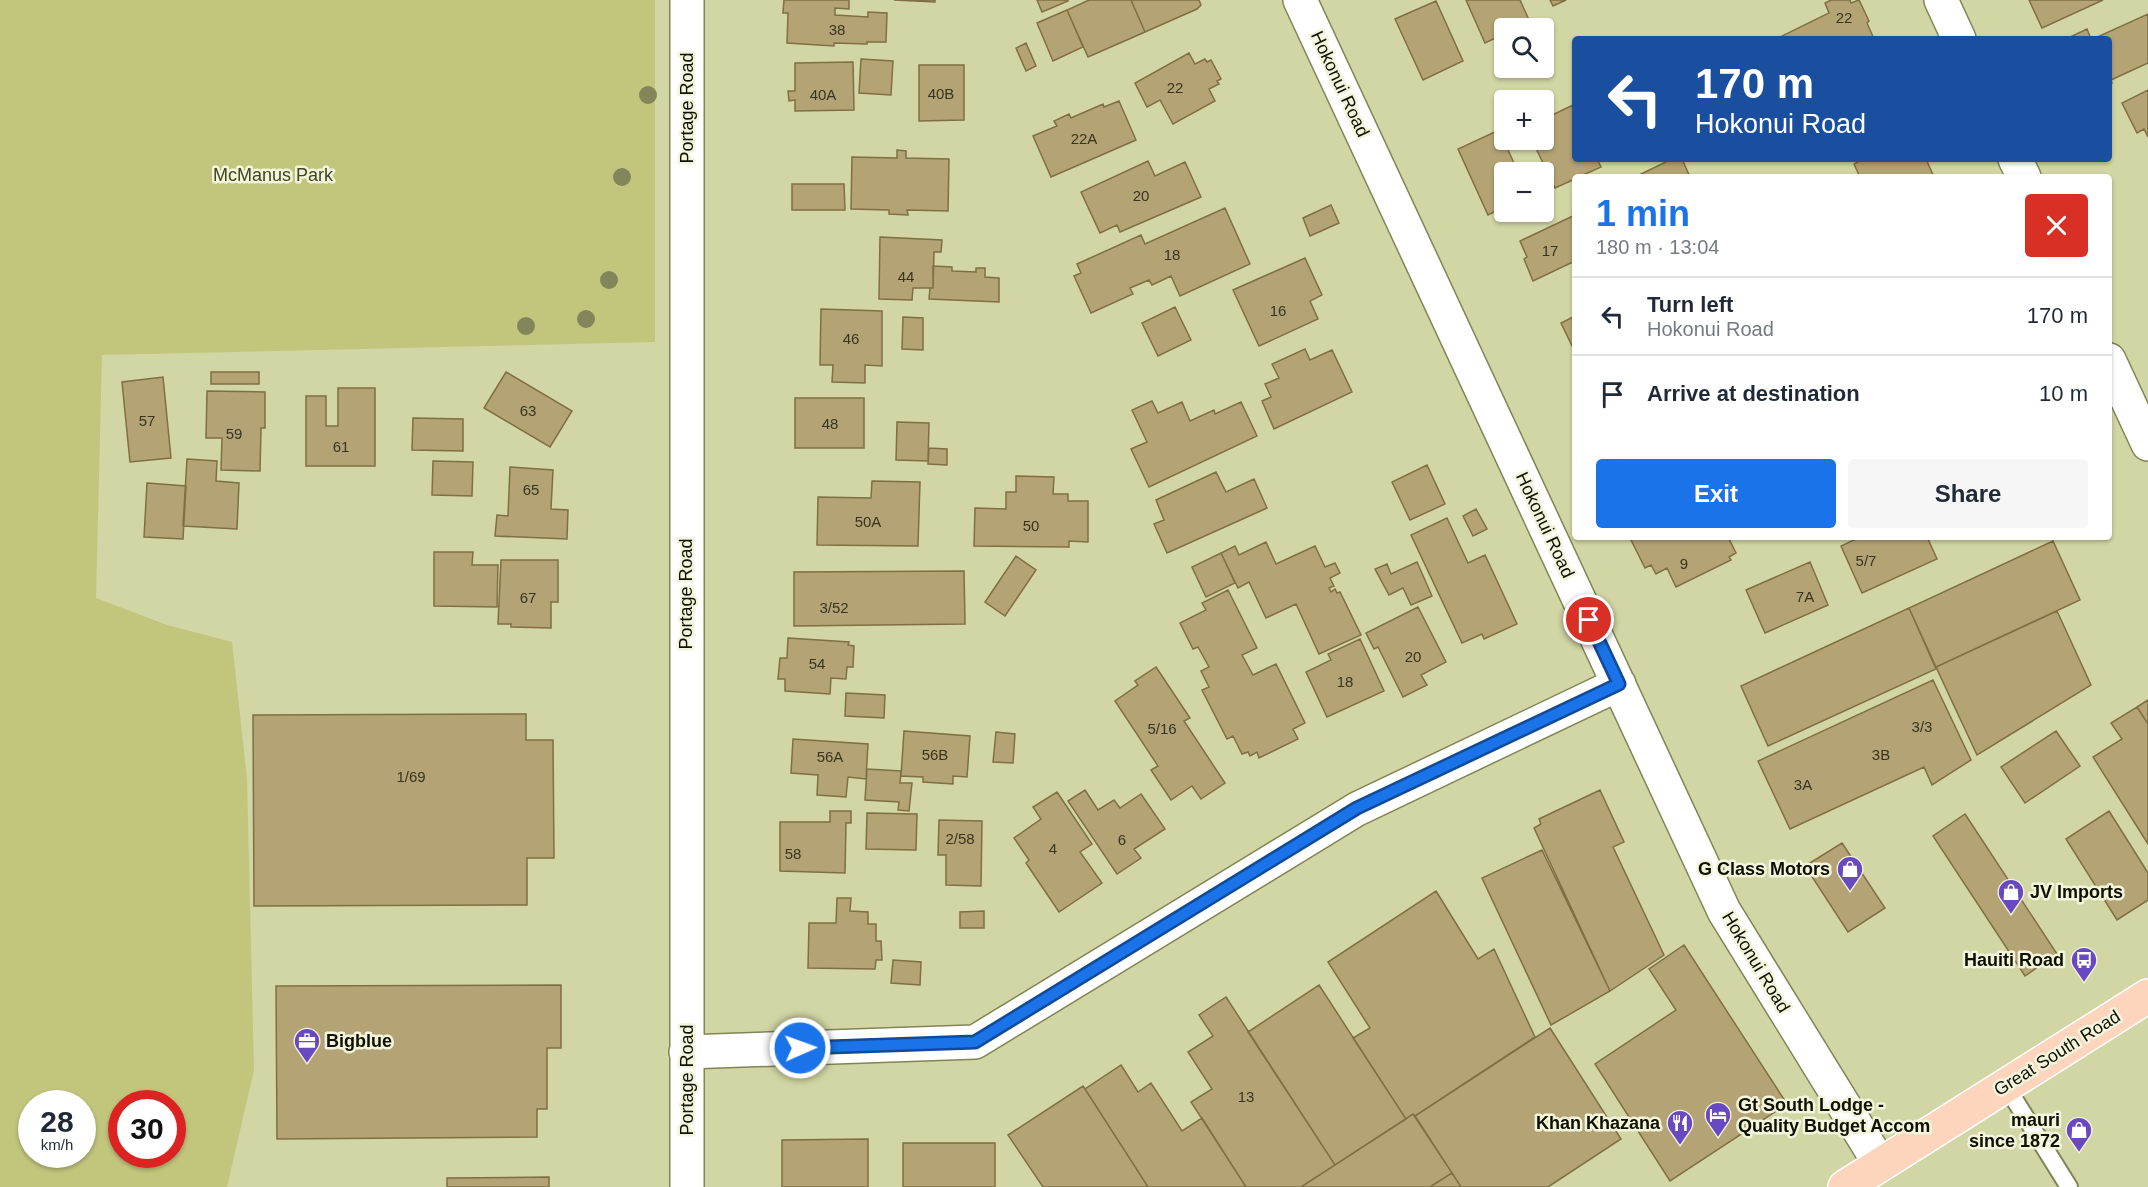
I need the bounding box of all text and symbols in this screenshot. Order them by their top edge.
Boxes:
house number: 22 [1836,9,1852,26]
map controls [1494,18,1554,222]
button: search [1494,18,1554,78]
house number: 38 [829,21,845,38]
street label: Hokonui Road [1307,28,1373,140]
street label: Portage Road [677,52,697,164]
icon: left [1596,60,1674,138]
text: 170 m [1695,60,1814,107]
house number: 22 [1167,79,1183,96]
house number: 40B [928,85,954,102]
house number: 40A [810,86,836,103]
button: + [1494,90,1554,150]
text: Hokonui Road [1695,109,1866,139]
house number: 22A [1071,130,1097,147]
button: − [1494,162,1554,222]
park label: McManus Park [213,165,334,185]
house number: 20 [1133,187,1149,204]
text: 1 min [1596,193,1690,234]
button: close [2025,194,2088,257]
text: 180 m · 13:04 [1596,236,1719,258]
house number: 17 [1542,242,1558,259]
house number: 18 [1164,246,1180,263]
house number: 44 [898,268,914,285]
text: Turn left [1647,292,1733,317]
icon: left [1596,300,1629,333]
house number: 16 [1270,302,1286,319]
text: 170 m [2027,303,2088,328]
text: Hokonui Road [1647,318,1774,340]
house number: 46 [843,330,859,347]
icon: arrive [1596,378,1629,411]
text: Arrive at destination [1647,381,1860,406]
text: 10 m [2039,381,2088,406]
house number: 63 [520,402,536,419]
house number: 57 [139,412,155,429]
house number: 48 [822,415,838,432]
house number: 59 [226,425,242,442]
house number: 61 [333,438,349,455]
button: Exit [1596,459,1836,528]
button: Share [1848,459,2088,528]
street label: Hokonui Road [1512,469,1578,581]
house number: 65 [523,481,539,498]
house number: 50A [855,513,881,530]
house number: 50 [1023,517,1039,534]
street label: Portage Road [676,538,696,650]
house number: 5/7 [1856,552,1876,569]
house number: 9 [1680,555,1688,572]
house number: 7A [1796,588,1814,605]
house number: 67 [520,589,536,606]
pin [1563,594,1614,645]
house number: 3/52 [819,599,849,616]
icon: arrive [1572,603,1605,636]
house number: 20 [1405,648,1421,665]
house number: 54 [809,655,825,672]
house number: 18 [1337,673,1353,690]
house number: 3/3 [1912,718,1932,735]
house number: 5/16 [1147,720,1177,737]
house number: 56B [922,746,948,763]
house number: 3B [1872,746,1890,763]
house number: 56A [817,748,843,765]
house number: 1/69 [396,768,426,785]
house number: 3A [1794,776,1812,793]
house number: 2/58 [945,830,975,847]
house number: 6 [1118,831,1126,848]
house number: 4 [1049,840,1057,857]
house number: 58 [785,845,801,862]
shop icon: G Class Motors [1835,854,1865,892]
place label: G Class Motors [1698,859,1830,879]
shop icon: JV Imports [1996,877,2026,915]
place label: JV Imports [2030,882,2123,902]
street label: Hokonui Road [1718,908,1794,1016]
bus stop icon: Hauiti Road [2069,945,2099,983]
place label: Hauiti Road [1964,950,2064,970]
street label: Great South Road [1990,1006,2124,1100]
position arrow [768,1016,832,1080]
street label: Portage Road [677,1024,697,1136]
office icon: Bigblue [292,1026,322,1064]
place label: Bigblue [326,1031,392,1051]
house number: 13 [1238,1088,1254,1105]
speed limit sign: 30 [108,1090,186,1168]
place label: Gt South Lodge - Quality Budget Accom [1738,1095,1930,1136]
hotel icon: Gt South Lodge - Quality Budget Accom [1703,1100,1733,1138]
text: 28 [40,1105,74,1138]
restaurant icon: Khan Khazana [1665,1108,1695,1146]
place label: mauri since 1872 [1969,1110,2060,1151]
place label: Khan Khazana [1536,1113,1661,1133]
shop icon: mauri since 1872 [2064,1115,2094,1153]
text: km/h [41,1136,73,1153]

